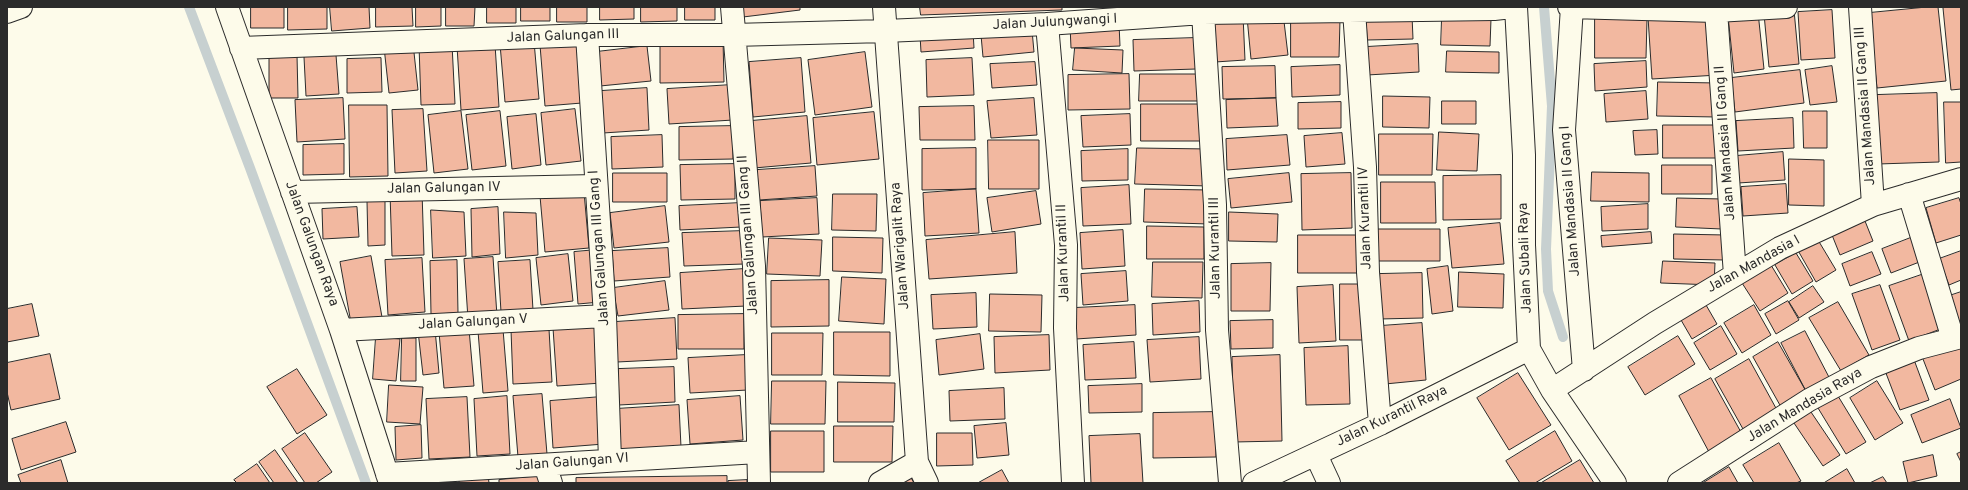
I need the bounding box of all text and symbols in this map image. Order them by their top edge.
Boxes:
street label: Jalan Julungwangi I [992,11,1118,35]
street label: Jalan Mandasia II Gang III [1852,26,1880,186]
street label: Jalan Galungan III [506,27,620,47]
street label: Jalan Mandasia II Gang II [1712,65,1740,221]
street label: Jalan Mandasia II Gang I [1557,125,1585,277]
street label: Jalan Galungan III Gang II [735,155,763,315]
street label: Jalan Kurantil IV [1356,166,1376,270]
street label: Jalan Galungan III Gang I [586,169,614,327]
street label: Jalan Galungan Raya [281,179,341,309]
street label: Jalan Galungan IV [387,180,501,198]
street label: Jalan Warigalit Raya [888,182,914,310]
street label: Jalan Kurantil III [1207,197,1225,299]
street label: Jalan Subali Raya [1516,202,1536,314]
street label: Jalan Kurantil II [1054,204,1074,302]
street label: Jalan Mandasia I [1705,232,1803,298]
street label: Jalan Galungan V [418,312,528,334]
street label: Jalan Mandasia Raya [1745,365,1865,447]
street label: Jalan Kurantil Raya [1334,383,1450,451]
street label: Jalan Galungan VI [515,451,629,475]

